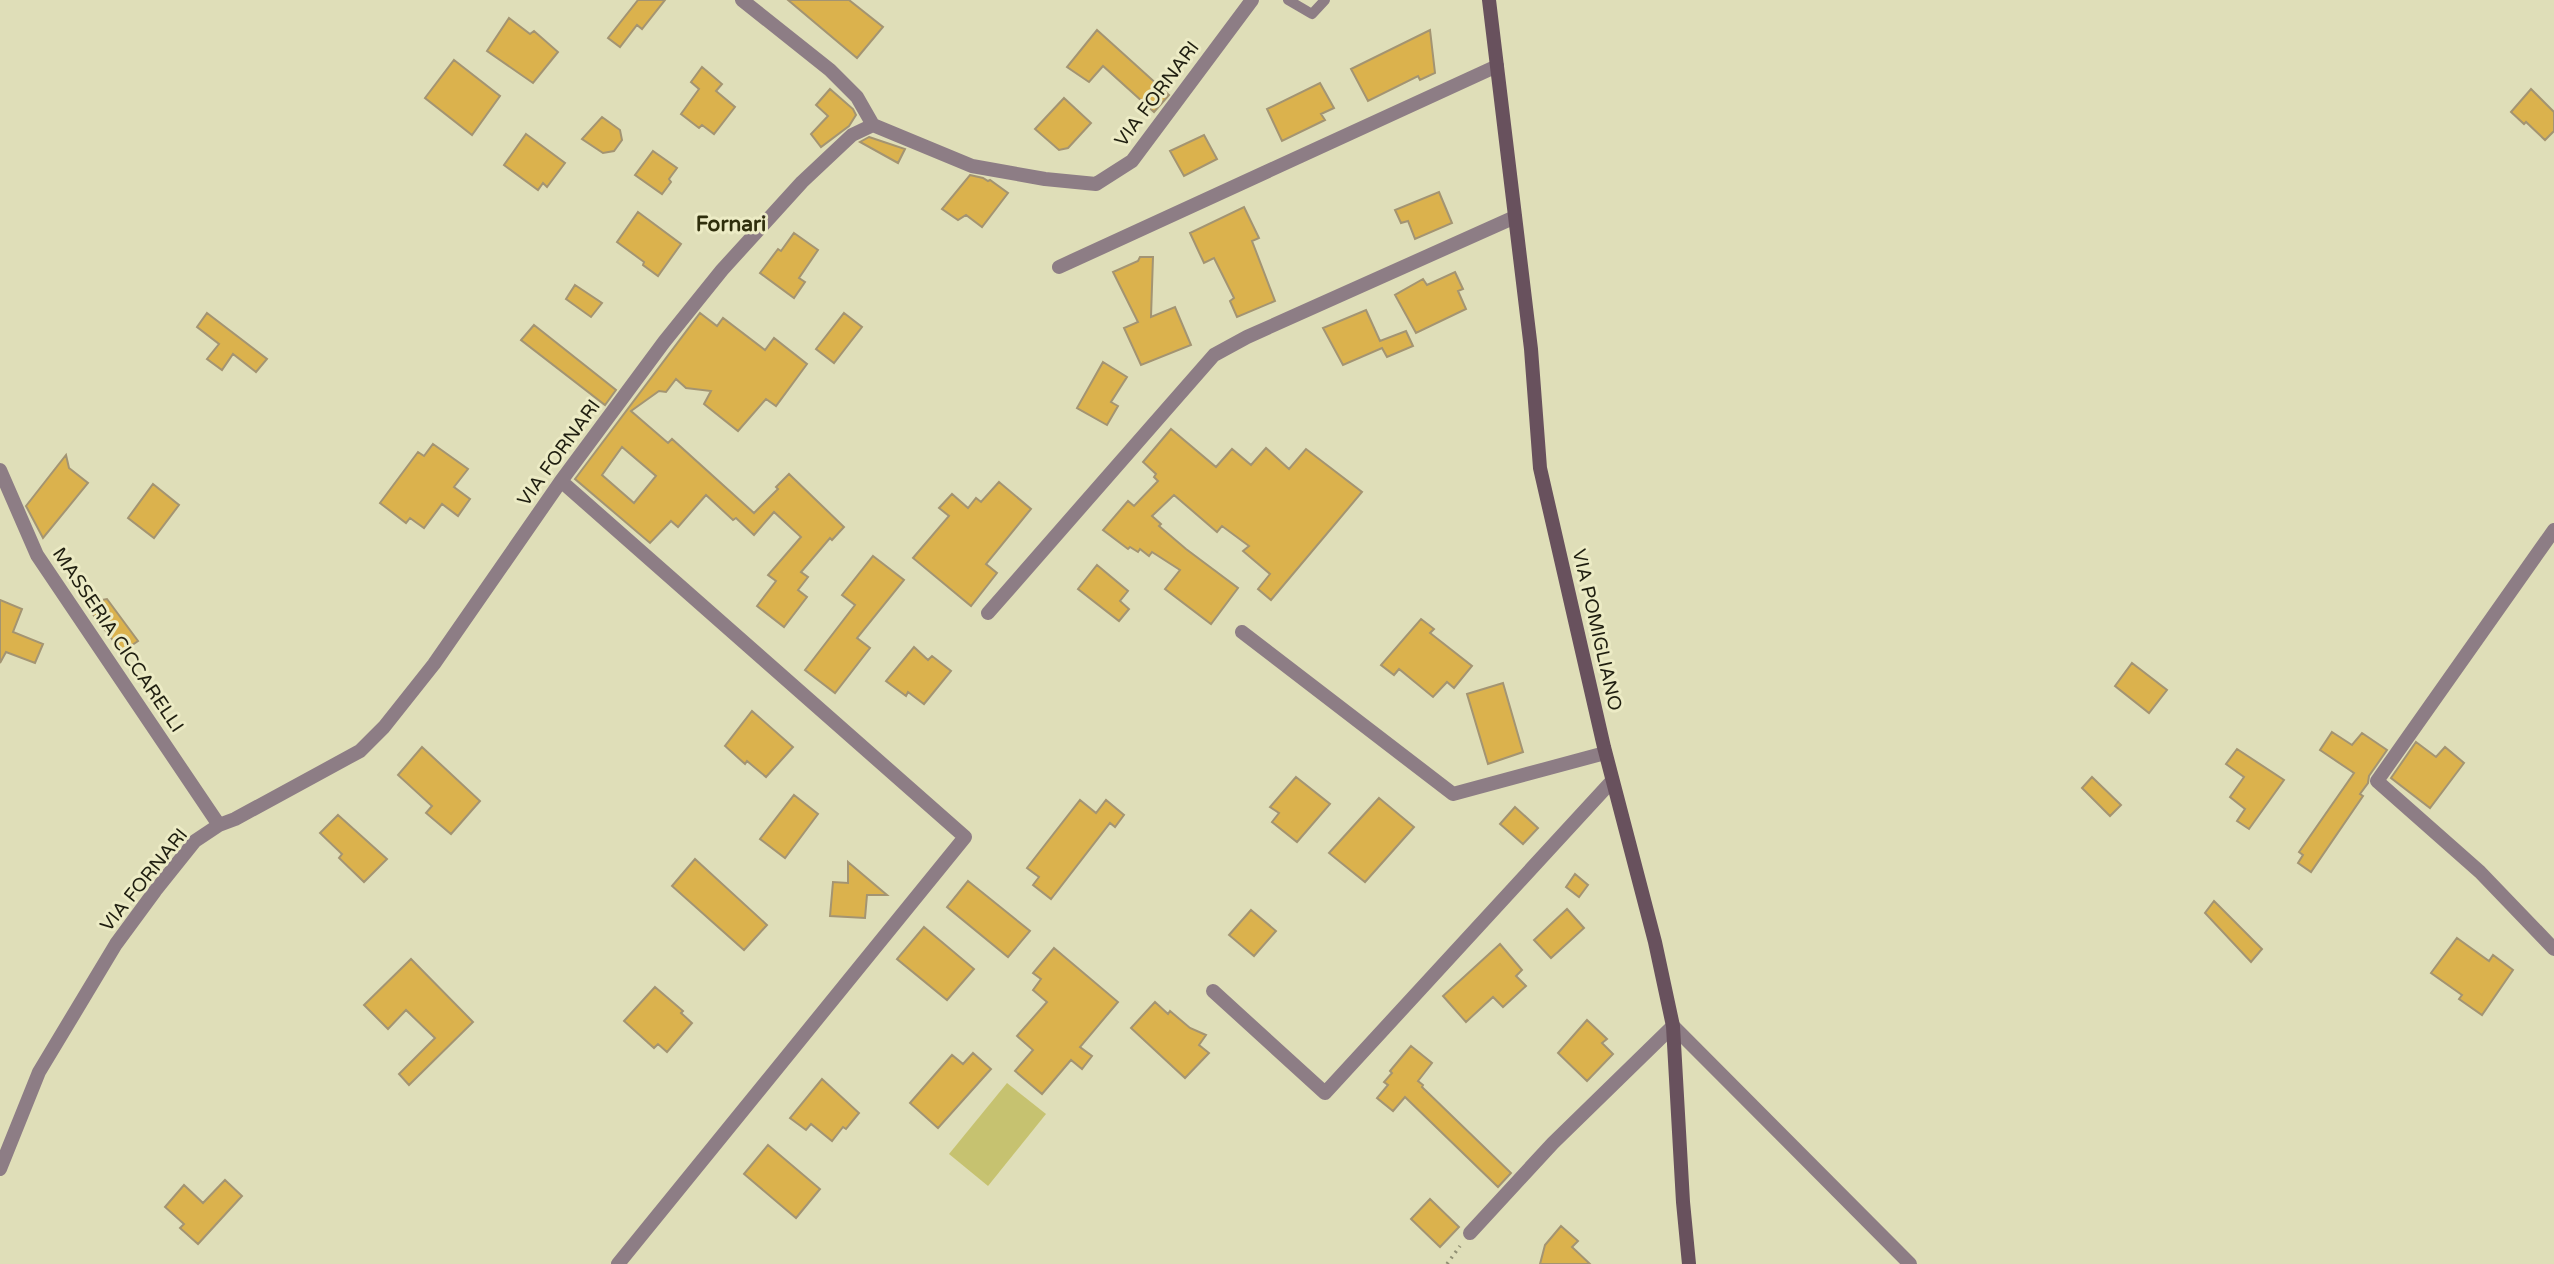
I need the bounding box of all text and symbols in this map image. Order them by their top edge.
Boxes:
street label: VIA FORNARI [1110,37,1204,151]
district label: Fornari [696,212,766,237]
street label: VIA FORNARI [513,395,605,511]
street label: MASSERIA CICCARELLI [48,544,188,736]
street label: VIA POMIGLIANO [1568,547,1626,713]
street label: VIA FORNARI [96,824,192,936]

